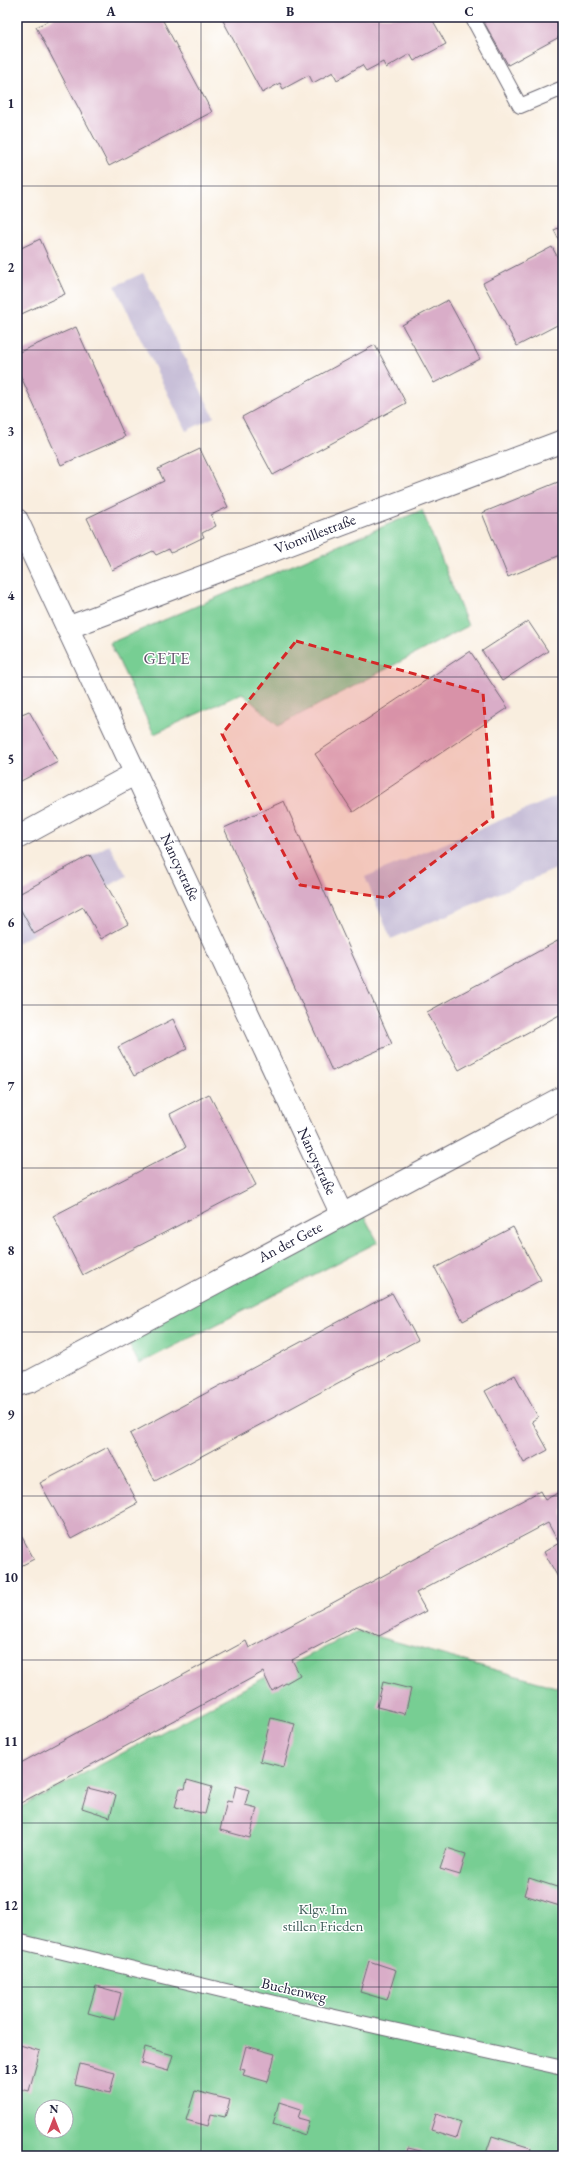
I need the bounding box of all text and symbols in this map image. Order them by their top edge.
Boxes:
text: A [105,3,116,20]
text: B [286,3,294,20]
text: C [464,3,474,20]
text: 1 [8,95,15,112]
text: 2 [8,259,15,276]
text: 3 [8,423,15,440]
street label: Vionvillestraße [271,509,358,558]
text: 4 [8,587,15,604]
district label: GETE [144,647,190,669]
text: 5 [8,751,14,768]
street label: Nancystraße [157,830,204,904]
text: 6 [8,914,15,931]
text: 7 [8,1078,15,1095]
street label: Nancystraße [294,1124,341,1198]
street label: An der Gete [253,1217,325,1267]
text: 8 [8,1242,15,1259]
text: 9 [8,1406,15,1423]
text: 10 [4,1569,18,1586]
text: 11 [4,1733,18,1750]
text: 12 [4,1897,18,1914]
park label: Klgv. Im stillen Frieden [283,1899,363,1935]
street label: Buchenweg [260,1973,329,2006]
text: 13 [4,2061,18,2078]
north arrow [34,2099,74,2139]
text: N [50,2102,59,2116]

